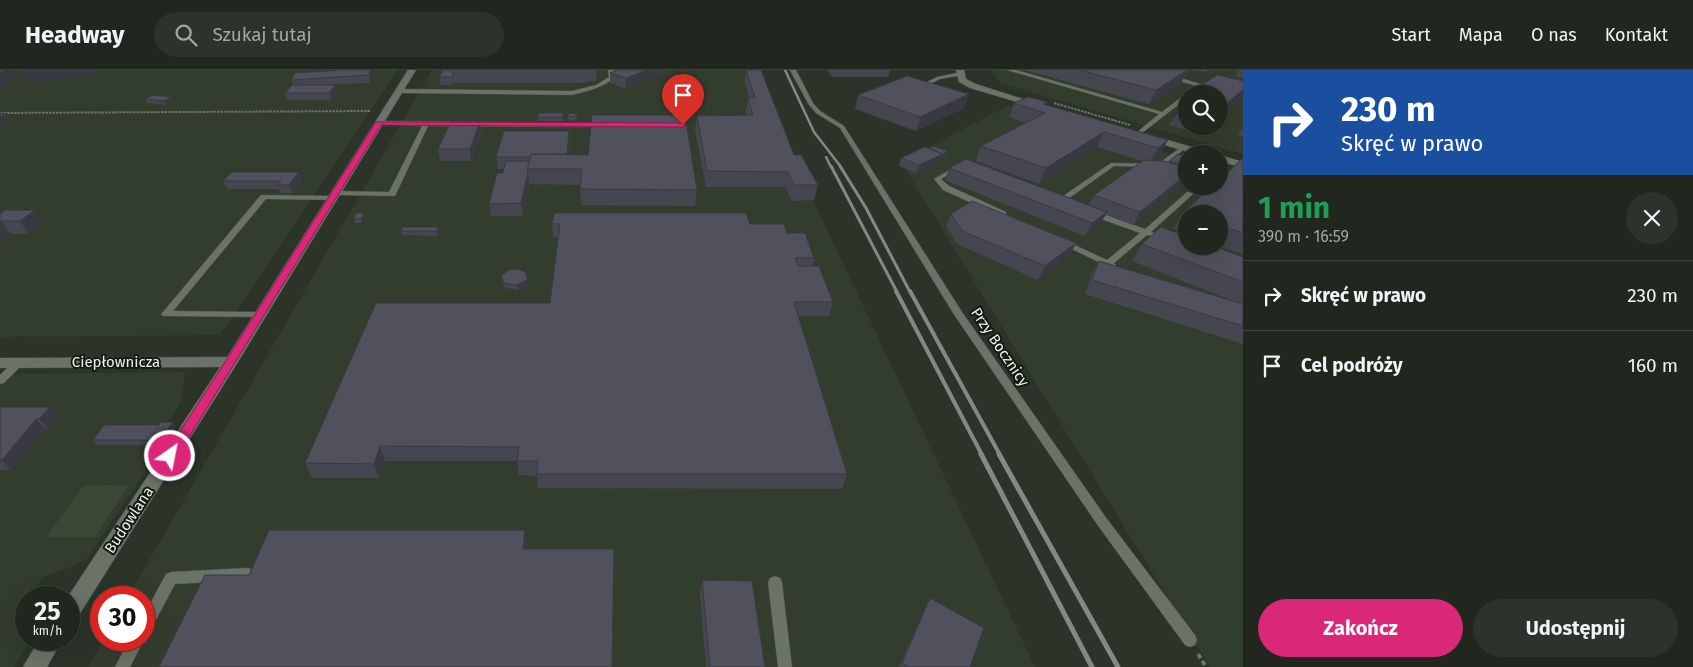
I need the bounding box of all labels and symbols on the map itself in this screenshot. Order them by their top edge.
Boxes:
pin [662,74,704,125]
street label: Przy Bocznicy [967,304,1033,390]
street label: Ciepłownicza [72,353,160,371]
position arrow [143,429,195,481]
street label: Budowlana [101,483,157,557]
speed limit sign: 30 [90,586,155,651]

